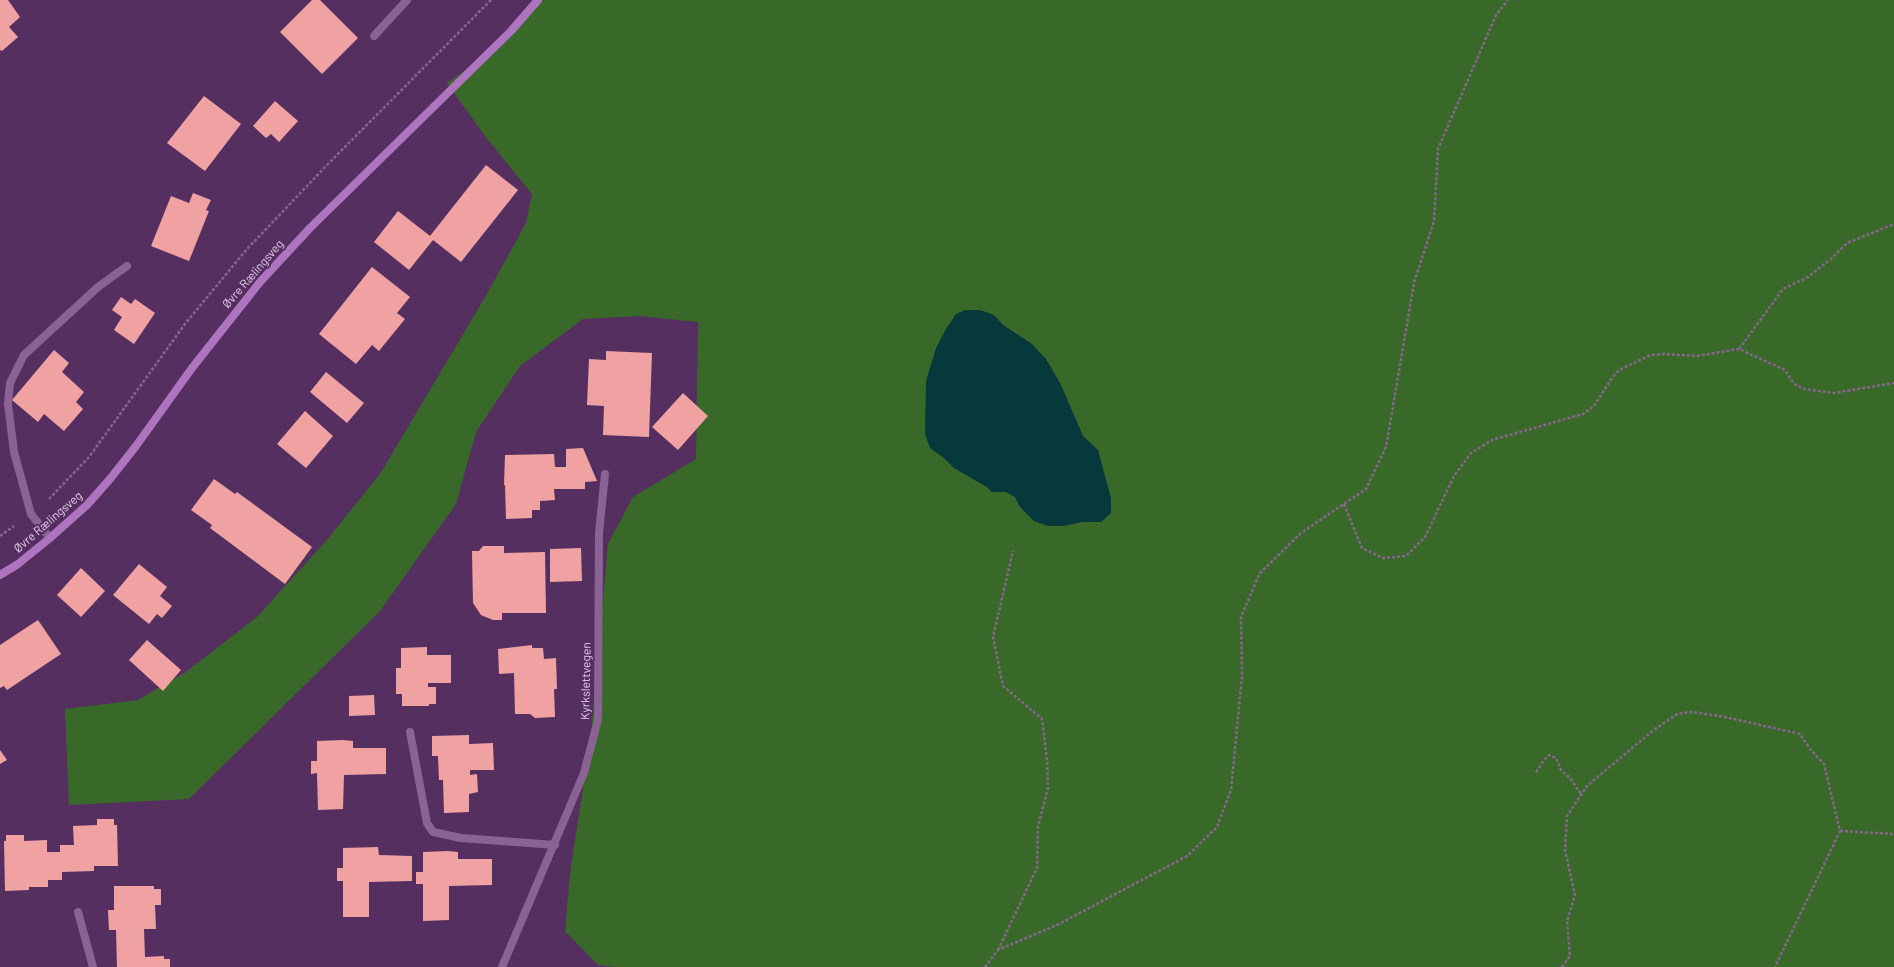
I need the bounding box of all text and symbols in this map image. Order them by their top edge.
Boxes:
street label: Øvre Rælingsveg [219,237,287,311]
street label: Øvre Rælingsveg [11,488,85,556]
street label: Kyrkslettvegen [578,642,594,720]

